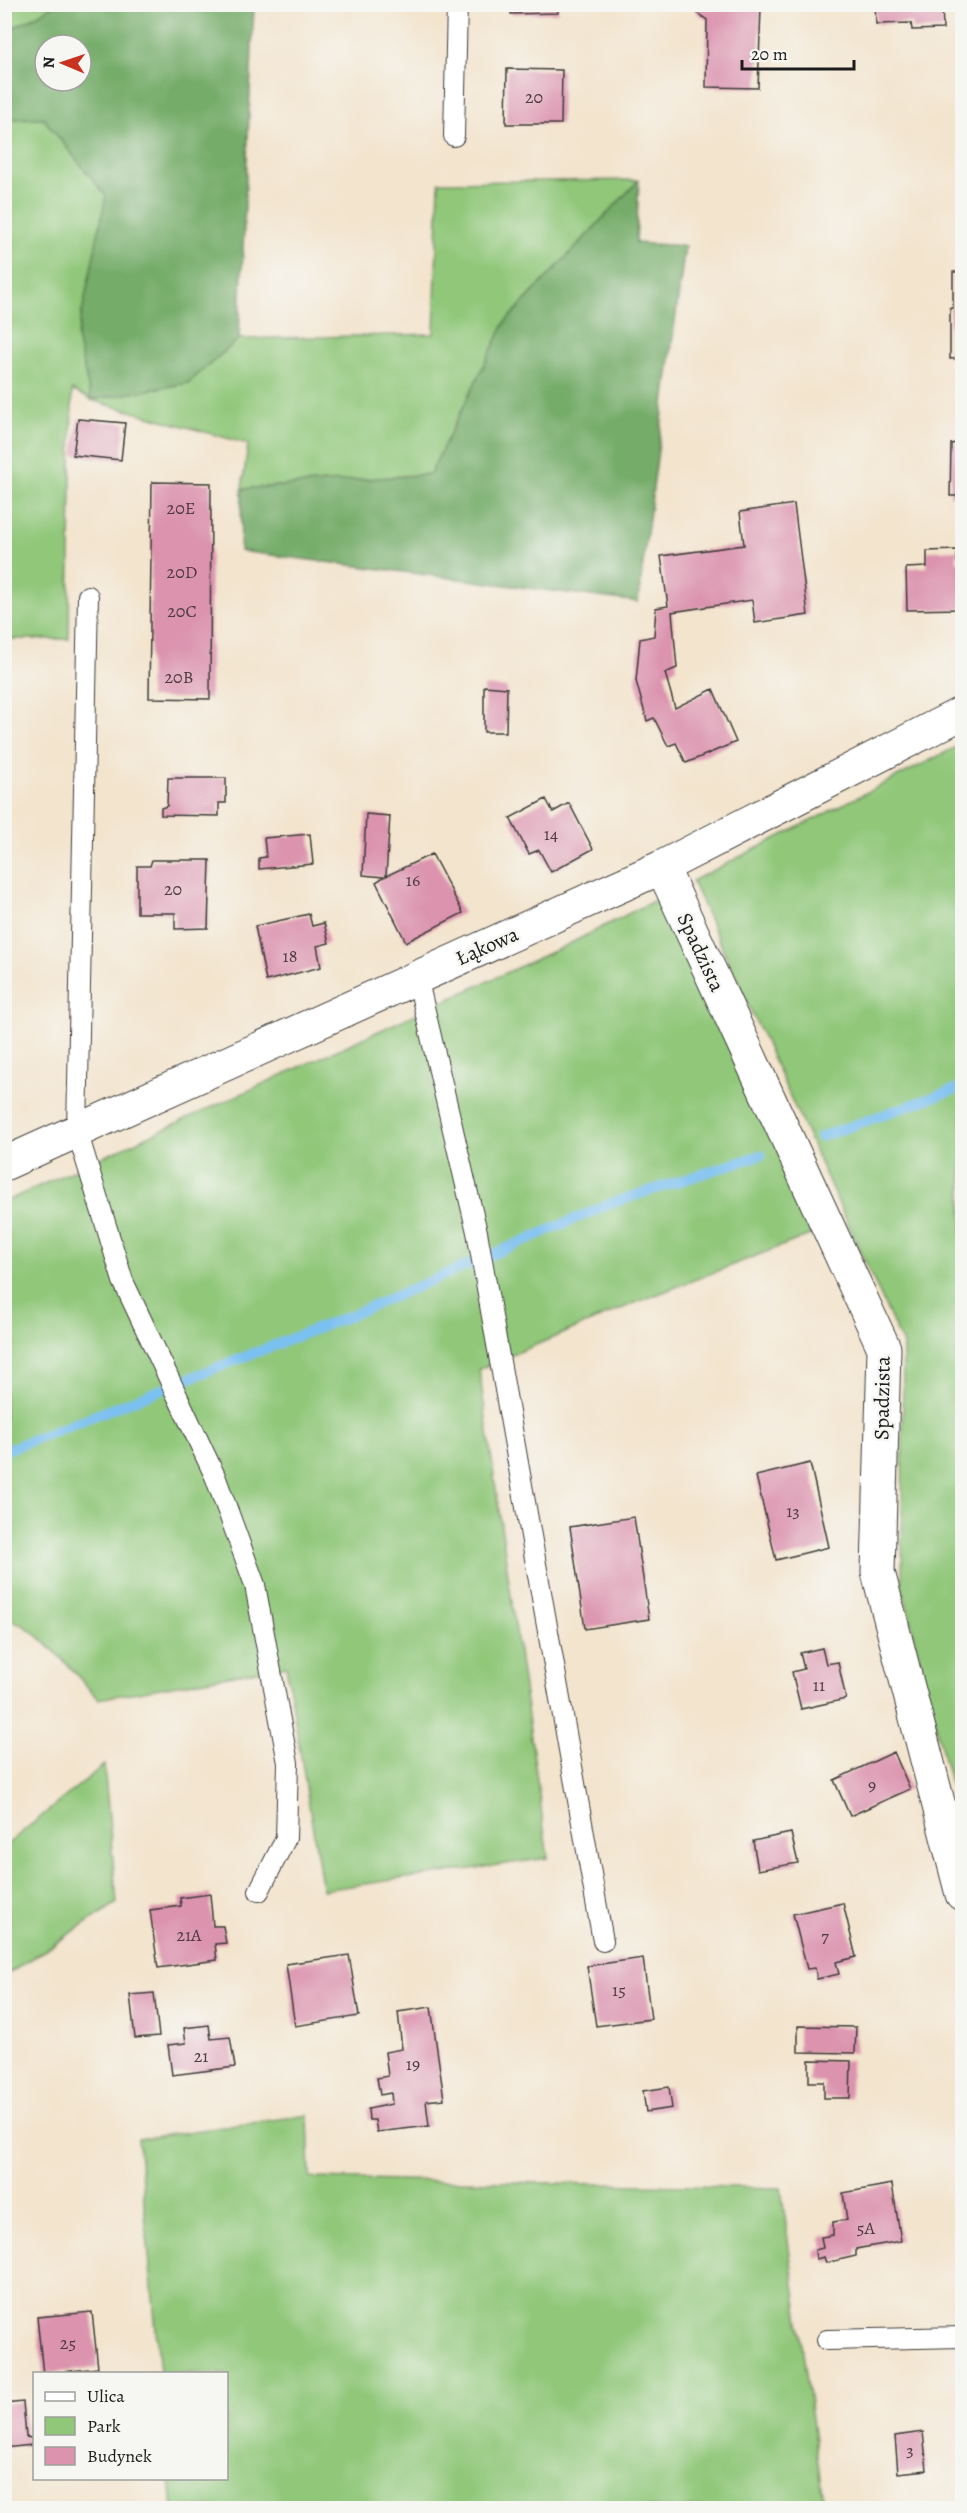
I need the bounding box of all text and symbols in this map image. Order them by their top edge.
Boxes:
north arrow [33,33,93,93]
scale bar [742,33,854,71]
text: 20 m [751,42,788,66]
text: N [38,56,60,69]
house number: 20 [525,85,543,109]
house number: 20E [167,496,195,520]
house number: 20D [167,560,197,584]
house number: 20C [167,599,197,623]
house number: 20B [165,665,193,689]
house number: 14 [544,822,558,846]
house number: 16 [406,868,420,892]
house number: 20 [164,877,182,901]
street label: Spadzista [671,908,732,996]
street label: Łąkowa [451,920,523,972]
house number: 18 [283,944,297,968]
street label: Spadzista [867,1356,897,1440]
house number: 13 [786,1499,800,1523]
house number: 11 [813,1673,825,1697]
house number: 9 [868,1773,876,1797]
house number: 21A [176,1923,202,1947]
house number: 7 [821,1924,829,1948]
house number: 15 [612,1978,626,2002]
house number: 21 [194,2044,208,2068]
house number: 19 [406,2052,420,2076]
house number: 5A [857,2216,876,2240]
house number: 25 [60,2331,76,2355]
legend [33,2372,228,2480]
text: Ulica [87,2384,125,2408]
text: Park [87,2414,121,2438]
house number: 3 [906,2438,914,2462]
text: Budynek [87,2444,152,2468]

